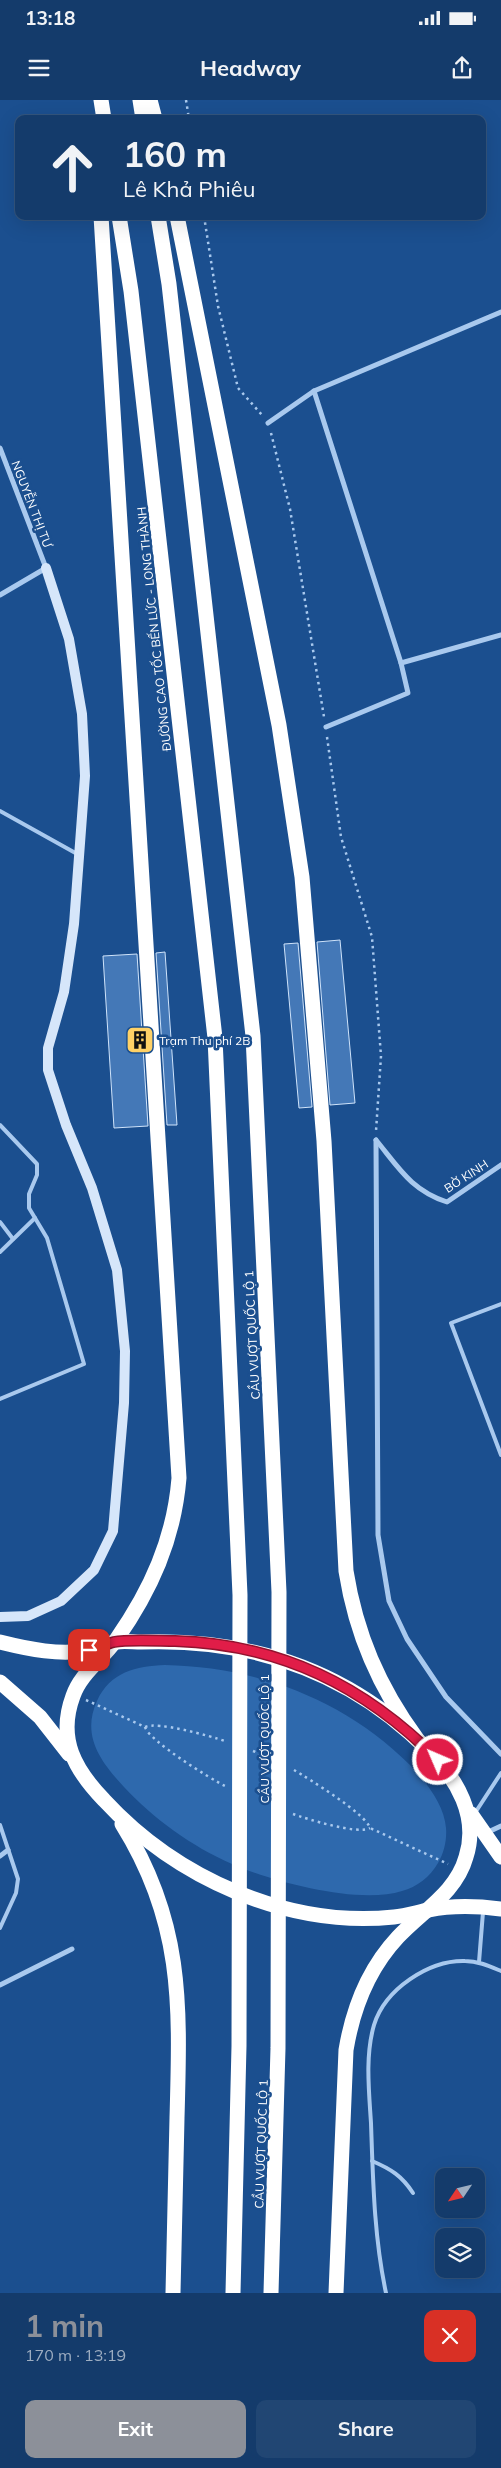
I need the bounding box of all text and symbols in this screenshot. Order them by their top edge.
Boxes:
text: 13:18 [25,6,75,30]
icon: menu [25,54,53,82]
text: Headway [200,54,301,82]
icon: share [448,54,476,82]
text: 160 m [123,132,227,176]
icon: ahead [40,135,105,200]
text: Lê Khả Phiêu [123,175,256,203]
street label: NGUYỄN THỊ TƯ [9,458,57,551]
street label: ĐƯỜNG CAO TỐC BẾN LỨC - LONG THÀNH [134,506,174,752]
building icon: Trạm Thu phí 2B [125,1025,155,1055]
place label: Trạm Thu phí 2B [159,1033,250,1048]
street label: BỜ KINH [441,1156,491,1196]
street label: CẦU VƯỢT QUỐC LỘ 1 [241,1270,263,1400]
pin [68,1629,110,1671]
icon: arrive [75,1636,103,1664]
street label: CẦU VƯỢT QUỐC LỘ 1 [257,1674,272,1804]
position arrow [411,1733,463,1785]
street label: CẦU VƯỢT QUỐC LỘ 1 [251,2079,271,2209]
north arrow [435,2168,485,2218]
map controls [435,2168,485,2278]
button: layers [435,2228,485,2278]
text: 1 min [25,2307,104,2345]
button: close [424,2310,476,2362]
text: 170 m · 13:19 [25,2345,126,2365]
button: Exit [25,2400,246,2458]
button: Share [256,2400,476,2458]

